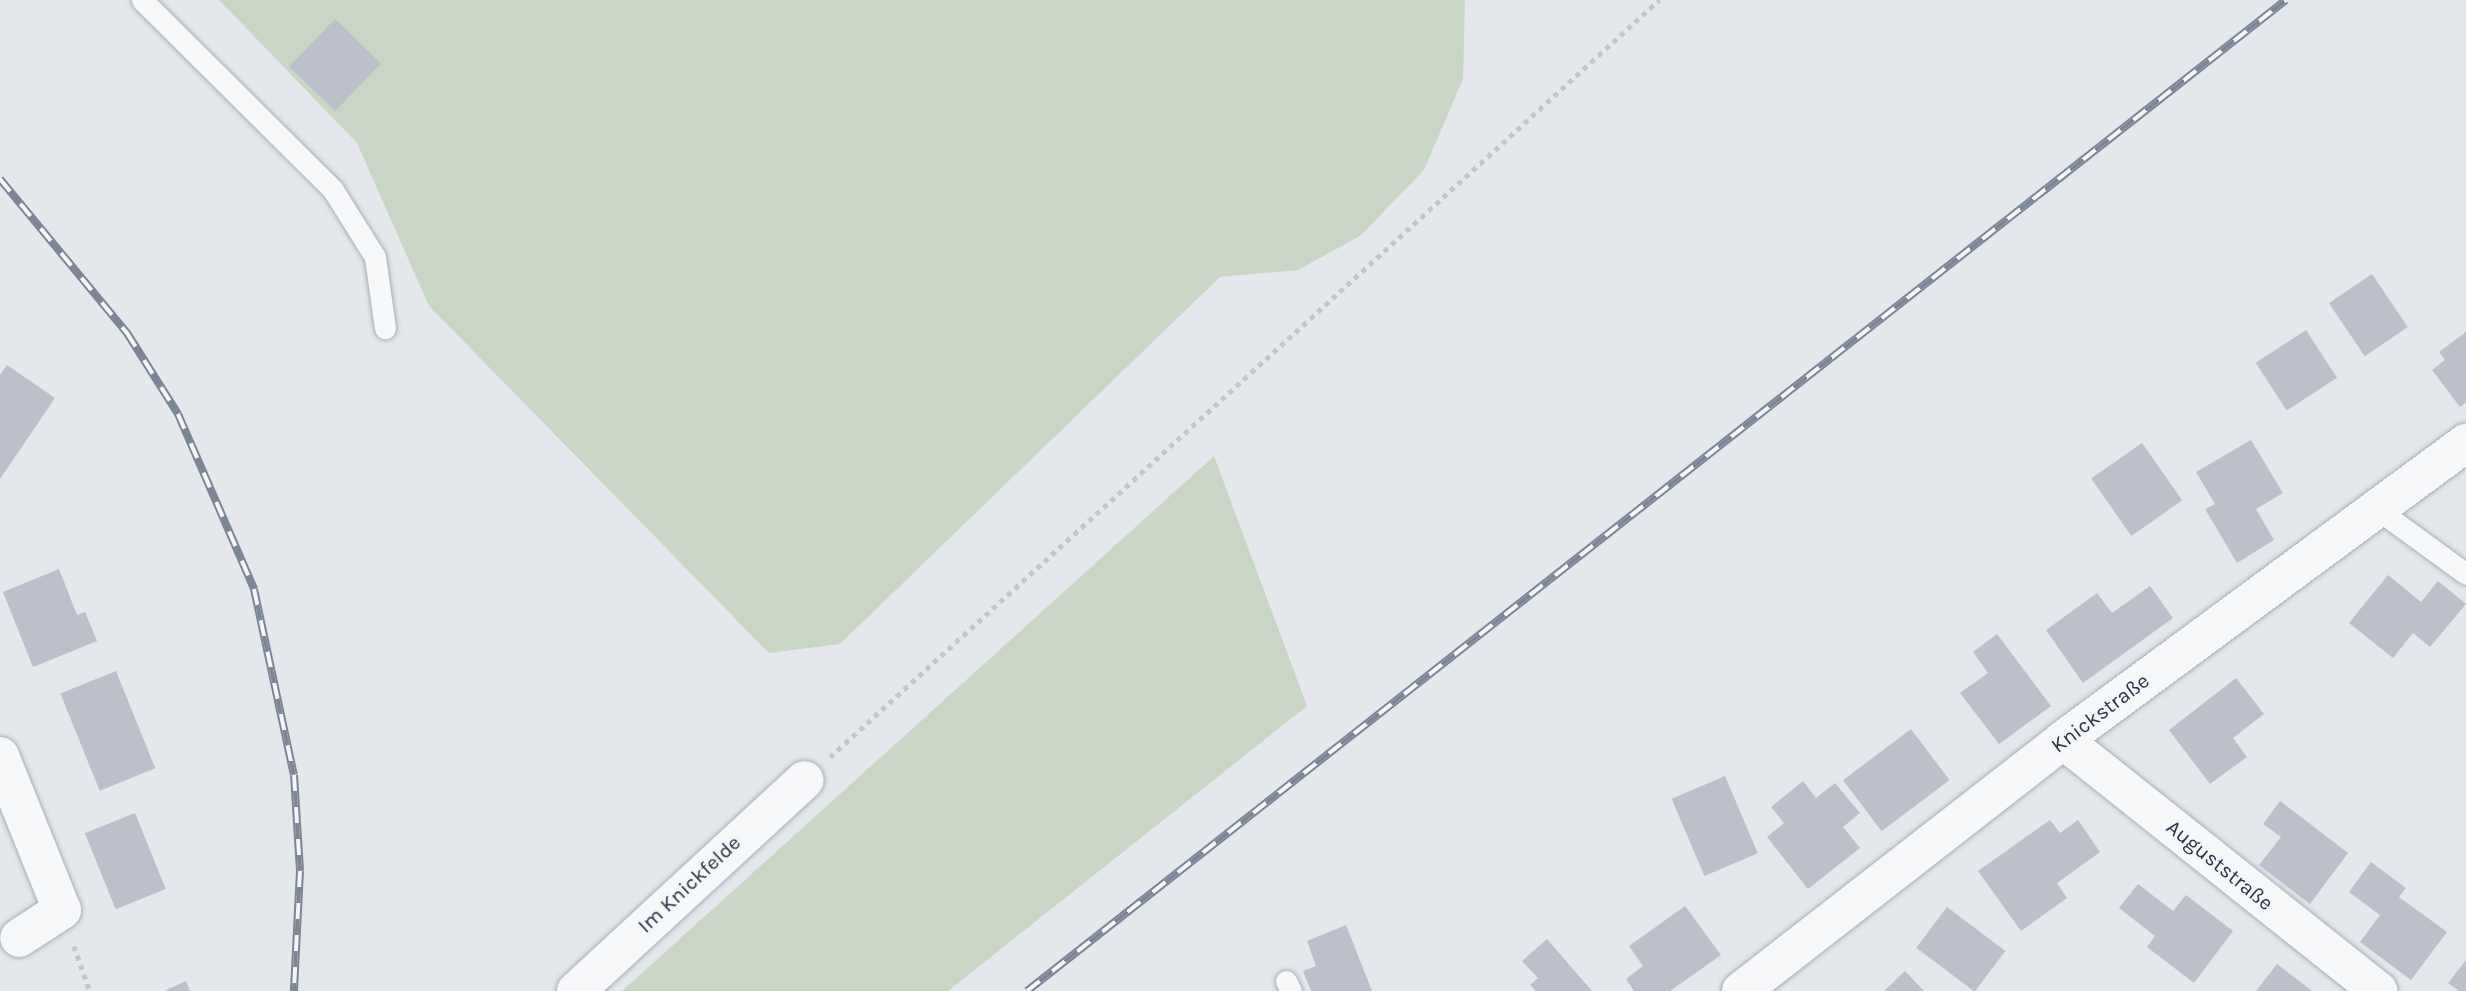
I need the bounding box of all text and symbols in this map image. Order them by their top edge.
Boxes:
street label: Knickstraße [2046,668,2154,758]
street label: Auguststraße [2162,814,2278,916]
street label: Im Knickfelde [632,830,746,938]

